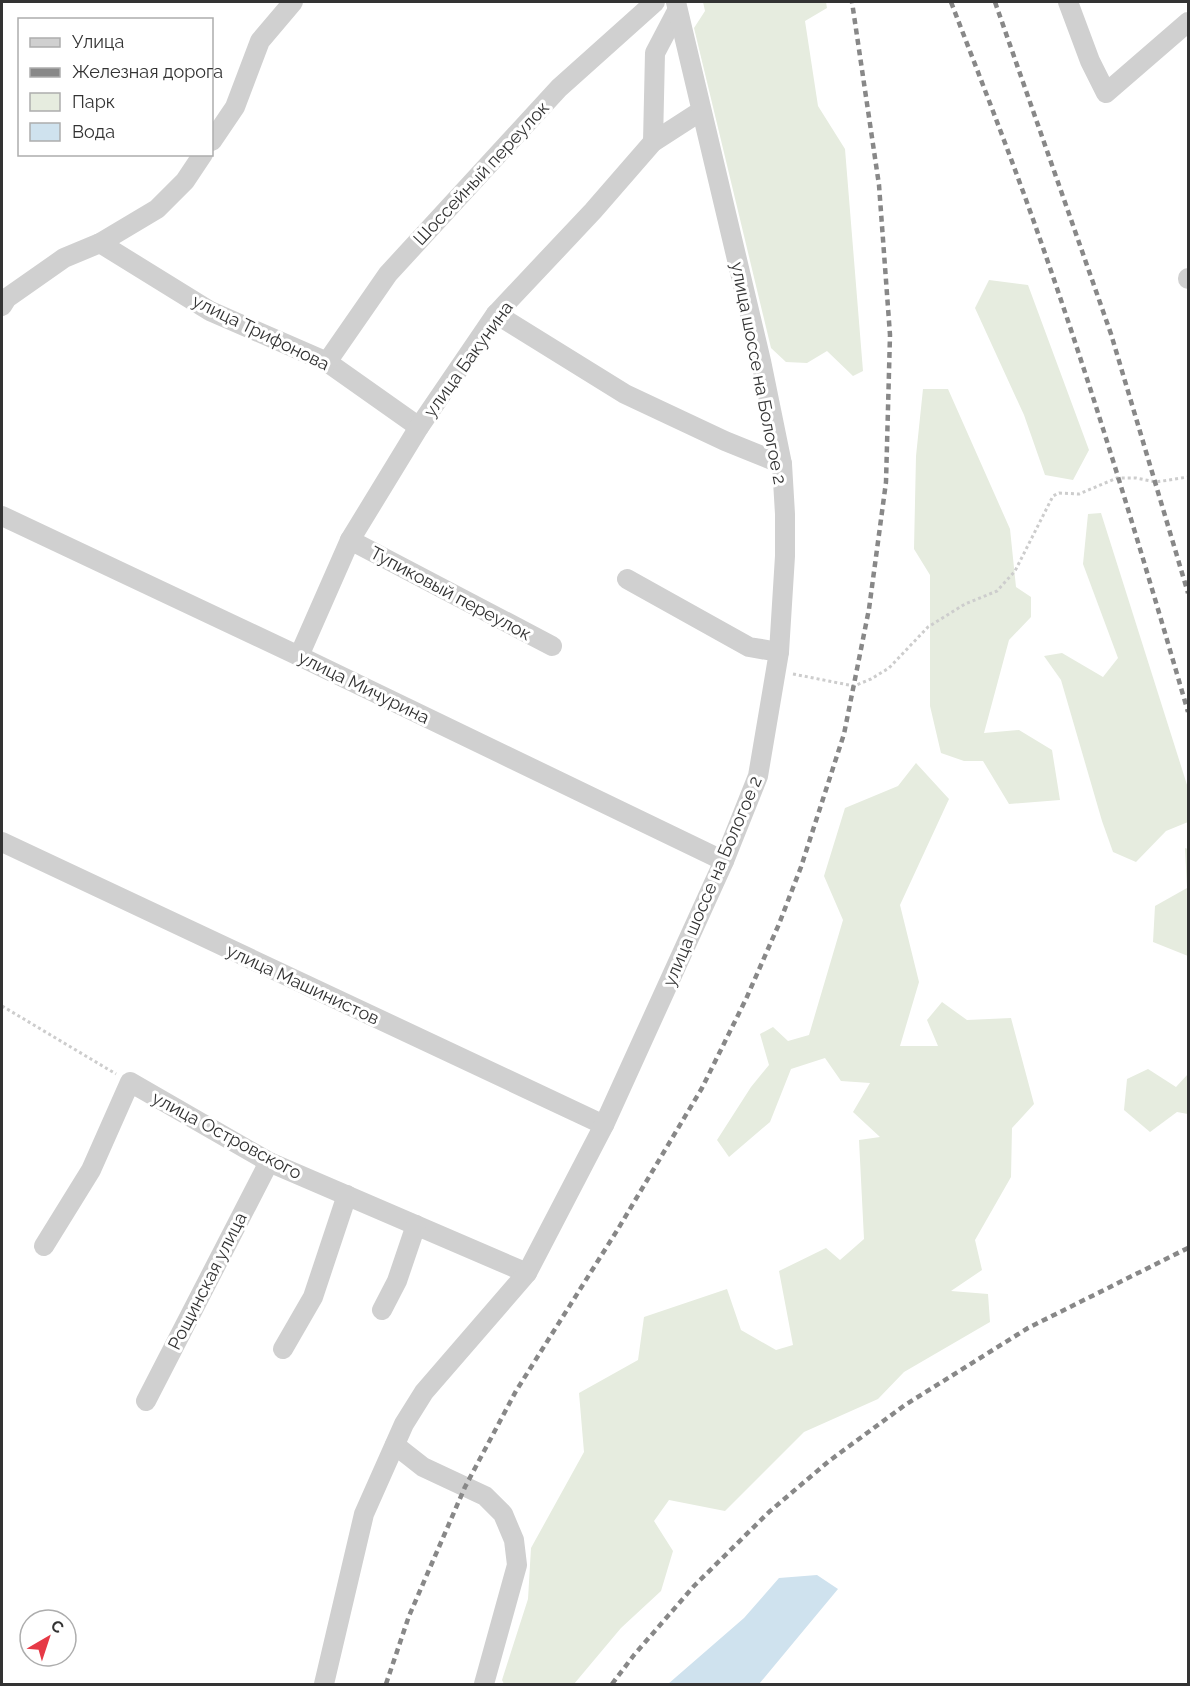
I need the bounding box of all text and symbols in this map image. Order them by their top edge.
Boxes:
legend [18,18,213,156]
text: Улица [72,31,124,52]
text: Железная дорога [72,61,223,82]
text: Парк [72,91,115,112]
street label: Шоссейный переулок [409,97,553,249]
text: Вода [72,121,115,142]
street label: улица шоссе на Бологое 2 [727,260,791,486]
street label: улица Трифонова [189,290,333,374]
street label: улица Бакунина [419,297,517,421]
street label: Тупиковый переулок [367,542,535,644]
street label: улица Мичурина [295,646,433,728]
street label: улица шоссе на Бологое 2 [658,773,766,989]
street label: улица Машинистов [223,939,383,1029]
street label: улица Островского [149,1087,306,1183]
street label: Рощинская улица [163,1209,251,1353]
north arrow [18,1608,78,1668]
text: С [47,1616,67,1638]

